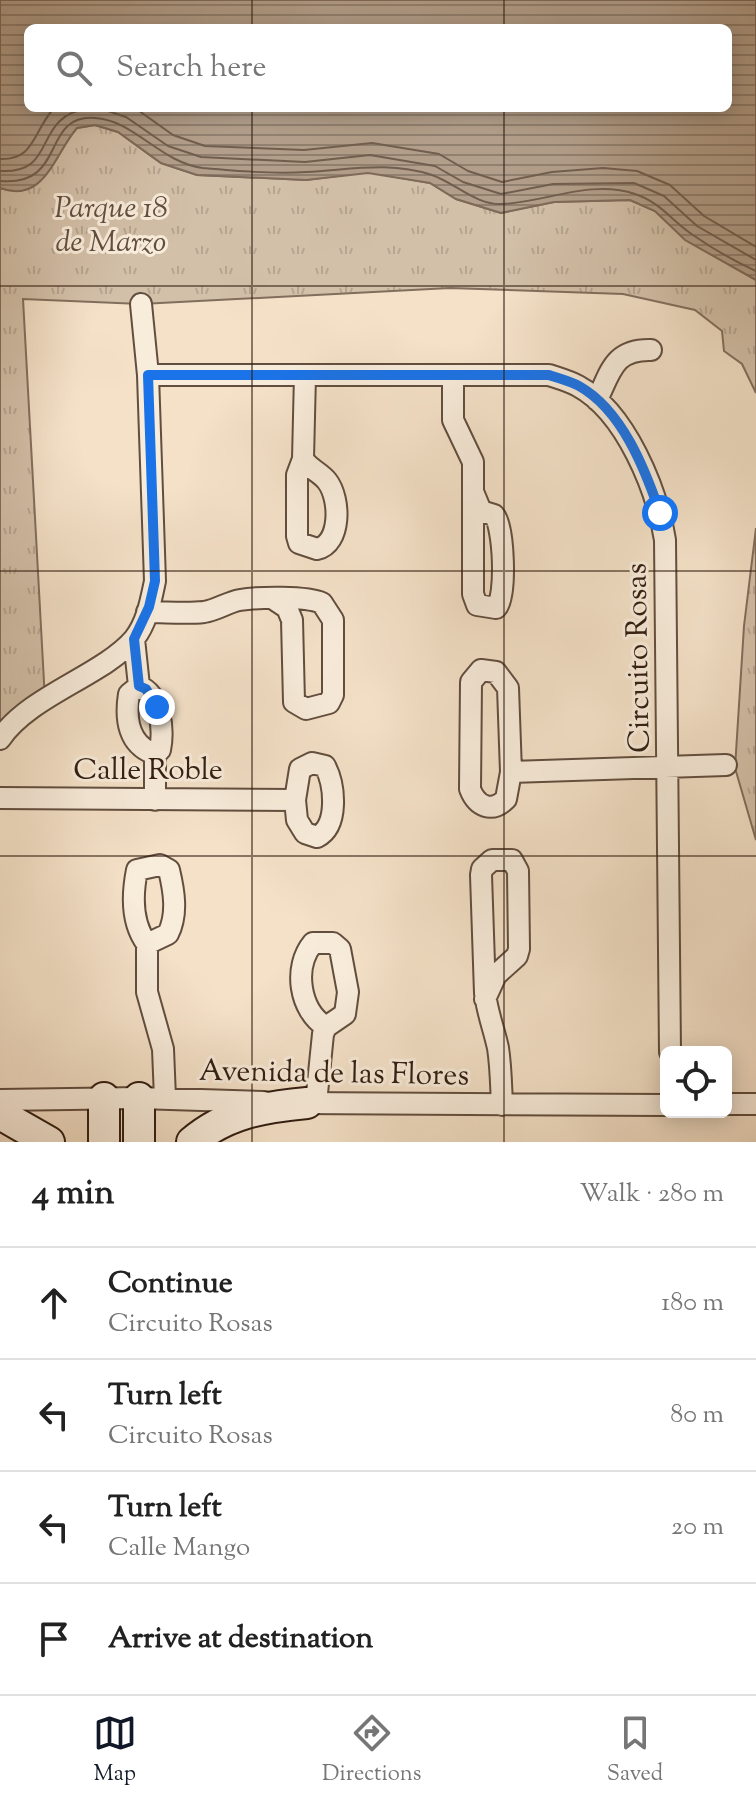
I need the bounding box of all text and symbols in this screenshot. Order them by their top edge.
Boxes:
search box [24,24,732,112]
icon: search [52,46,96,90]
text: Search here [116,47,266,90]
park label: Parque 18 de Marzo [55,188,167,265]
route start [642,495,678,531]
street label: Circuito Rosas [616,563,663,753]
route end [139,689,175,725]
street label: Calle Roble [73,750,223,793]
map controls [660,1046,732,1118]
button: locate [660,1046,732,1118]
street label: Avenida de las Flores [198,1051,469,1098]
text: 4 min [32,1170,114,1219]
text: Walk · 280 m [579,1176,724,1213]
text: Continue [108,1263,233,1306]
icon: ahead [32,1281,76,1325]
text: 180 m [661,1285,724,1322]
text: Circuito Rosas [108,1306,273,1343]
text: Turn left [108,1375,222,1418]
icon: left [32,1393,76,1437]
text: 80 m [670,1397,724,1434]
text: Circuito Rosas [108,1418,273,1455]
text: Turn left [108,1487,222,1530]
icon: left [32,1505,76,1549]
text: 20 m [671,1509,724,1546]
text: Calle Mango [108,1530,250,1567]
icon: arrive [32,1617,76,1661]
text: Arrive at destination [108,1618,373,1661]
tab: Map [93,1711,137,1791]
tab: Directions [322,1711,421,1791]
tab: Saved [607,1711,663,1791]

